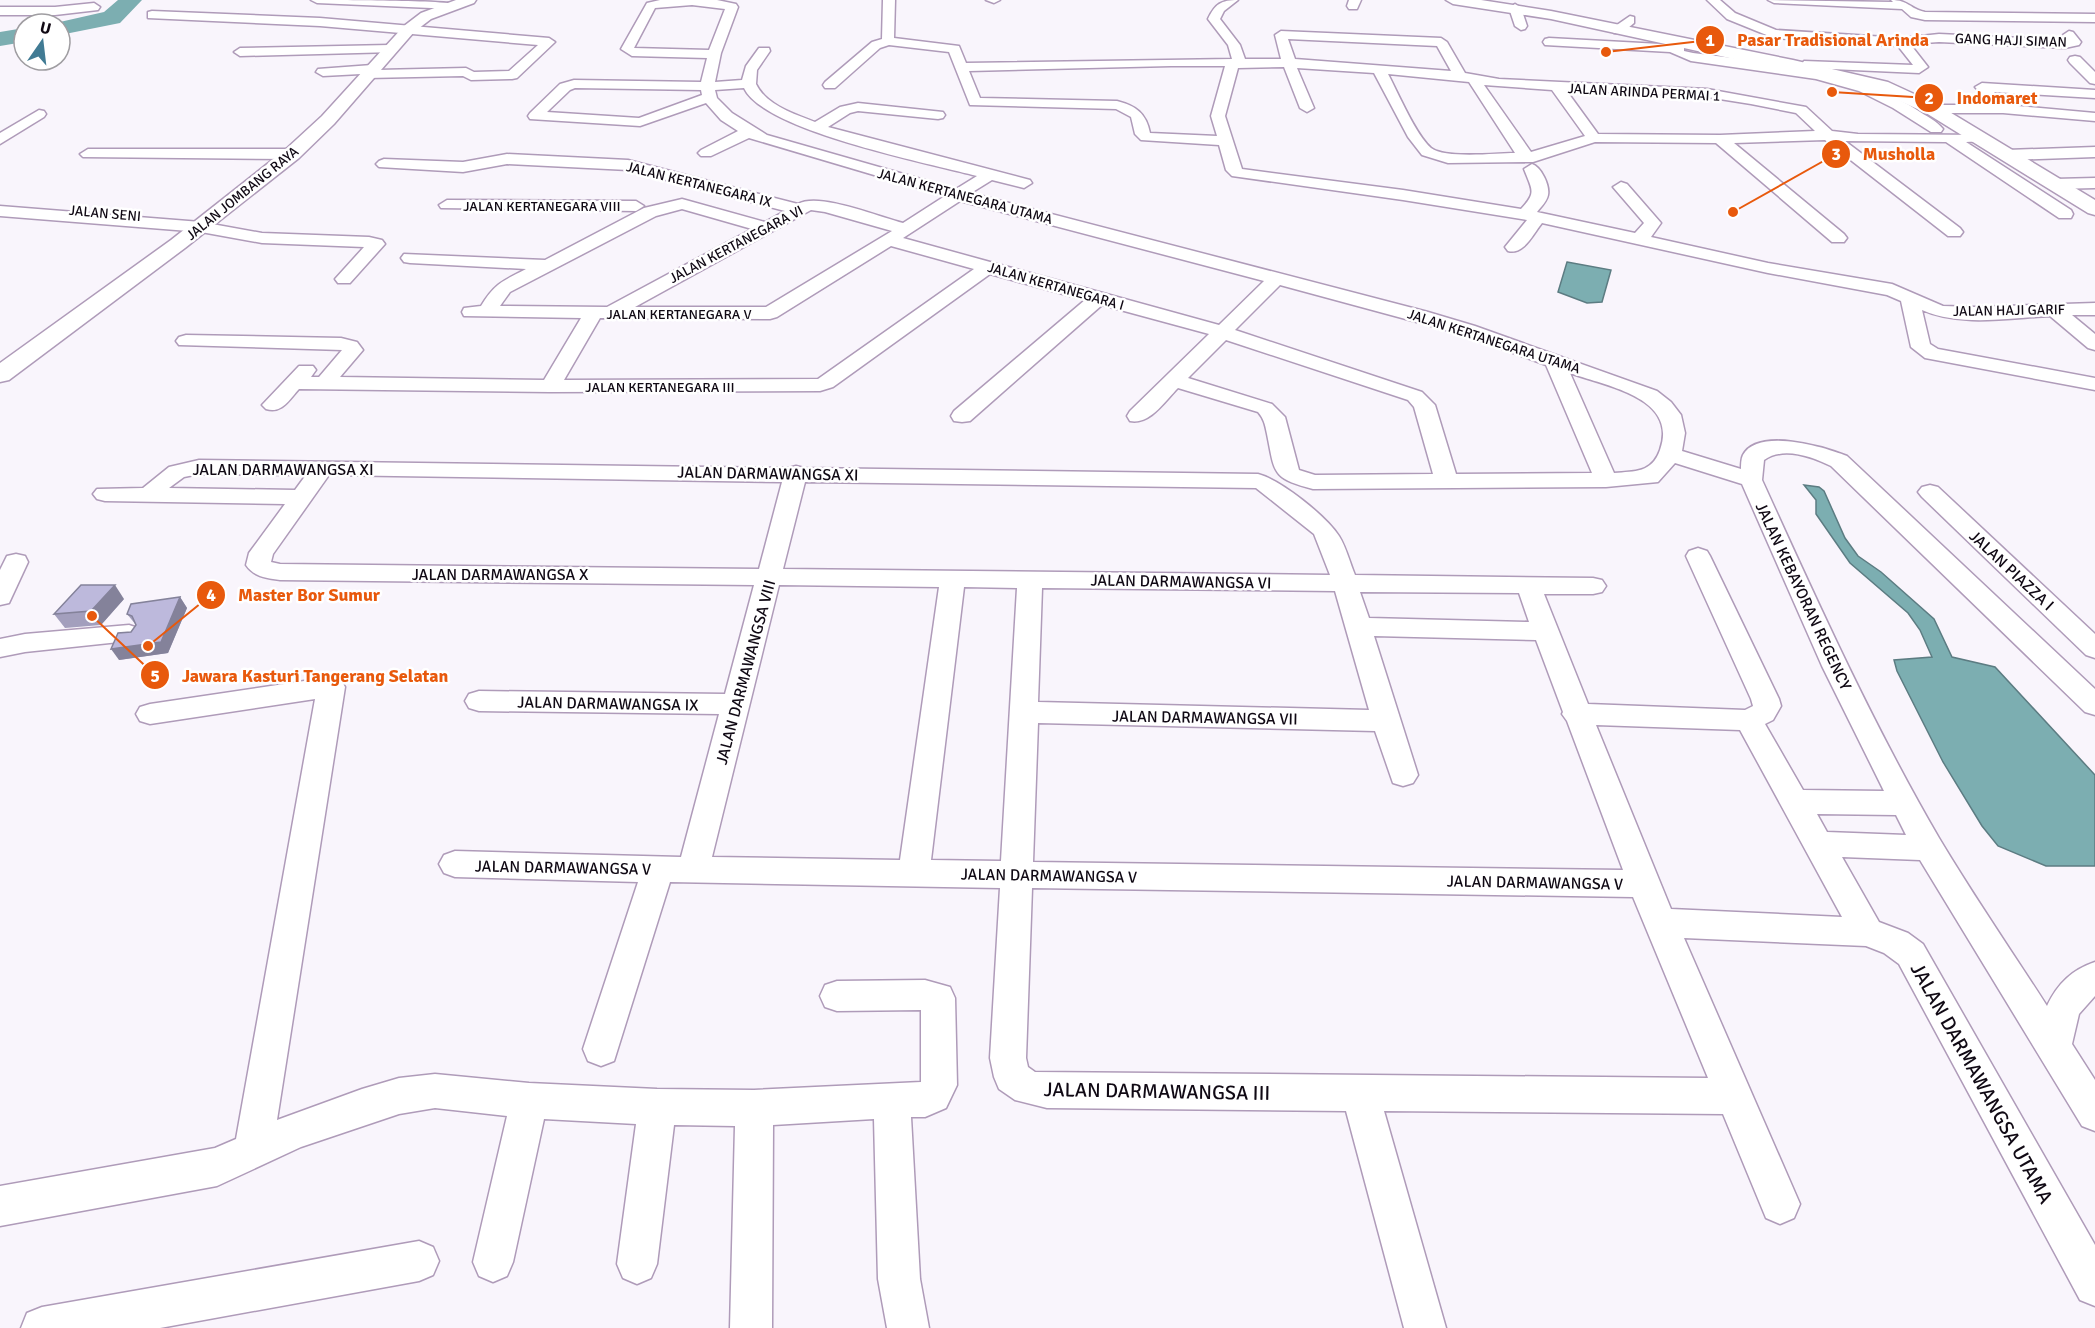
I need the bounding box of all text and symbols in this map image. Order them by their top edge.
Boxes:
north arrow [12,12,72,72]
text: U [38,17,53,39]
callout: Pasar Tradisional Arinda [1695,22,1941,58]
text: 1 [1705,29,1715,51]
text: Pasar Tradisional Arinda [1737,29,1929,51]
street label: GANG HAJI SIMAN [1955,30,2067,51]
street label: JALAN ARINDA PERMAI 1 [1567,80,1721,105]
callout: Indomaret [1914,80,2049,116]
text: 2 [1924,87,1934,109]
text: Indomaret [1957,87,2038,109]
callout: Musholla [1821,136,1948,172]
street label: JALAN JOMBANG RAYA [183,143,302,244]
text: 3 [1831,143,1841,165]
text: Musholla [1863,143,1935,165]
street label: JALAN KERTANEGARA IX [624,158,773,211]
street label: JALAN KERTANEGARA UTAMA [875,165,1055,228]
street label: JALAN KERTANEGARA VIII [463,198,621,215]
street label: JALAN SENI [68,202,142,225]
street label: JALAN KERTANEGARA VI [666,202,806,287]
street label: JALAN KERTANEGARA I [986,259,1126,314]
street label: JALAN HAJI GARIF [1953,301,2065,320]
street label: JALAN KERTANEGARA UTAMA [1405,305,1583,378]
street label: JALAN KERTANEGARA V [607,306,751,323]
street label: JALAN KERTANEGARA III [585,379,735,396]
street label: JALAN DARMAWANGSA XI [192,460,374,480]
street label: JALAN DARMAWANGSA XI [677,462,859,486]
street label: JALAN KEBAYORAN REGENCY [1751,499,1855,693]
street label: JALAN PIAZZA I [1965,526,2058,615]
street label: JALAN DARMAWANGSA X [412,565,589,585]
street label: JALAN DARMAWANGSA VI [1090,570,1272,594]
callout: Master Bor Sumur [196,577,392,613]
street label: JALAN DARMAWANGSA VIII [712,578,780,767]
text: 4 [206,584,216,606]
text: Master Bor Sumur [238,584,381,606]
callout: Jawara Kasturi Tangerang Selatan [140,657,461,693]
text: 5 [150,665,160,687]
text: Jawara Kasturi Tangerang Selatan [182,665,449,687]
street label: JALAN DARMAWANGSA IX [517,692,699,716]
street label: JALAN DARMAWANGSA VII [1112,706,1298,730]
street label: JALAN DARMAWANGSA V [475,856,651,880]
street label: JALAN DARMAWANGSA V [961,864,1137,888]
street label: JALAN DARMAWANGSA V [1447,871,1623,895]
street label: JALAN DARMAWANGSA UTAMA [1905,958,2058,1208]
street label: JALAN DARMAWANGSA III [1044,1077,1270,1106]

